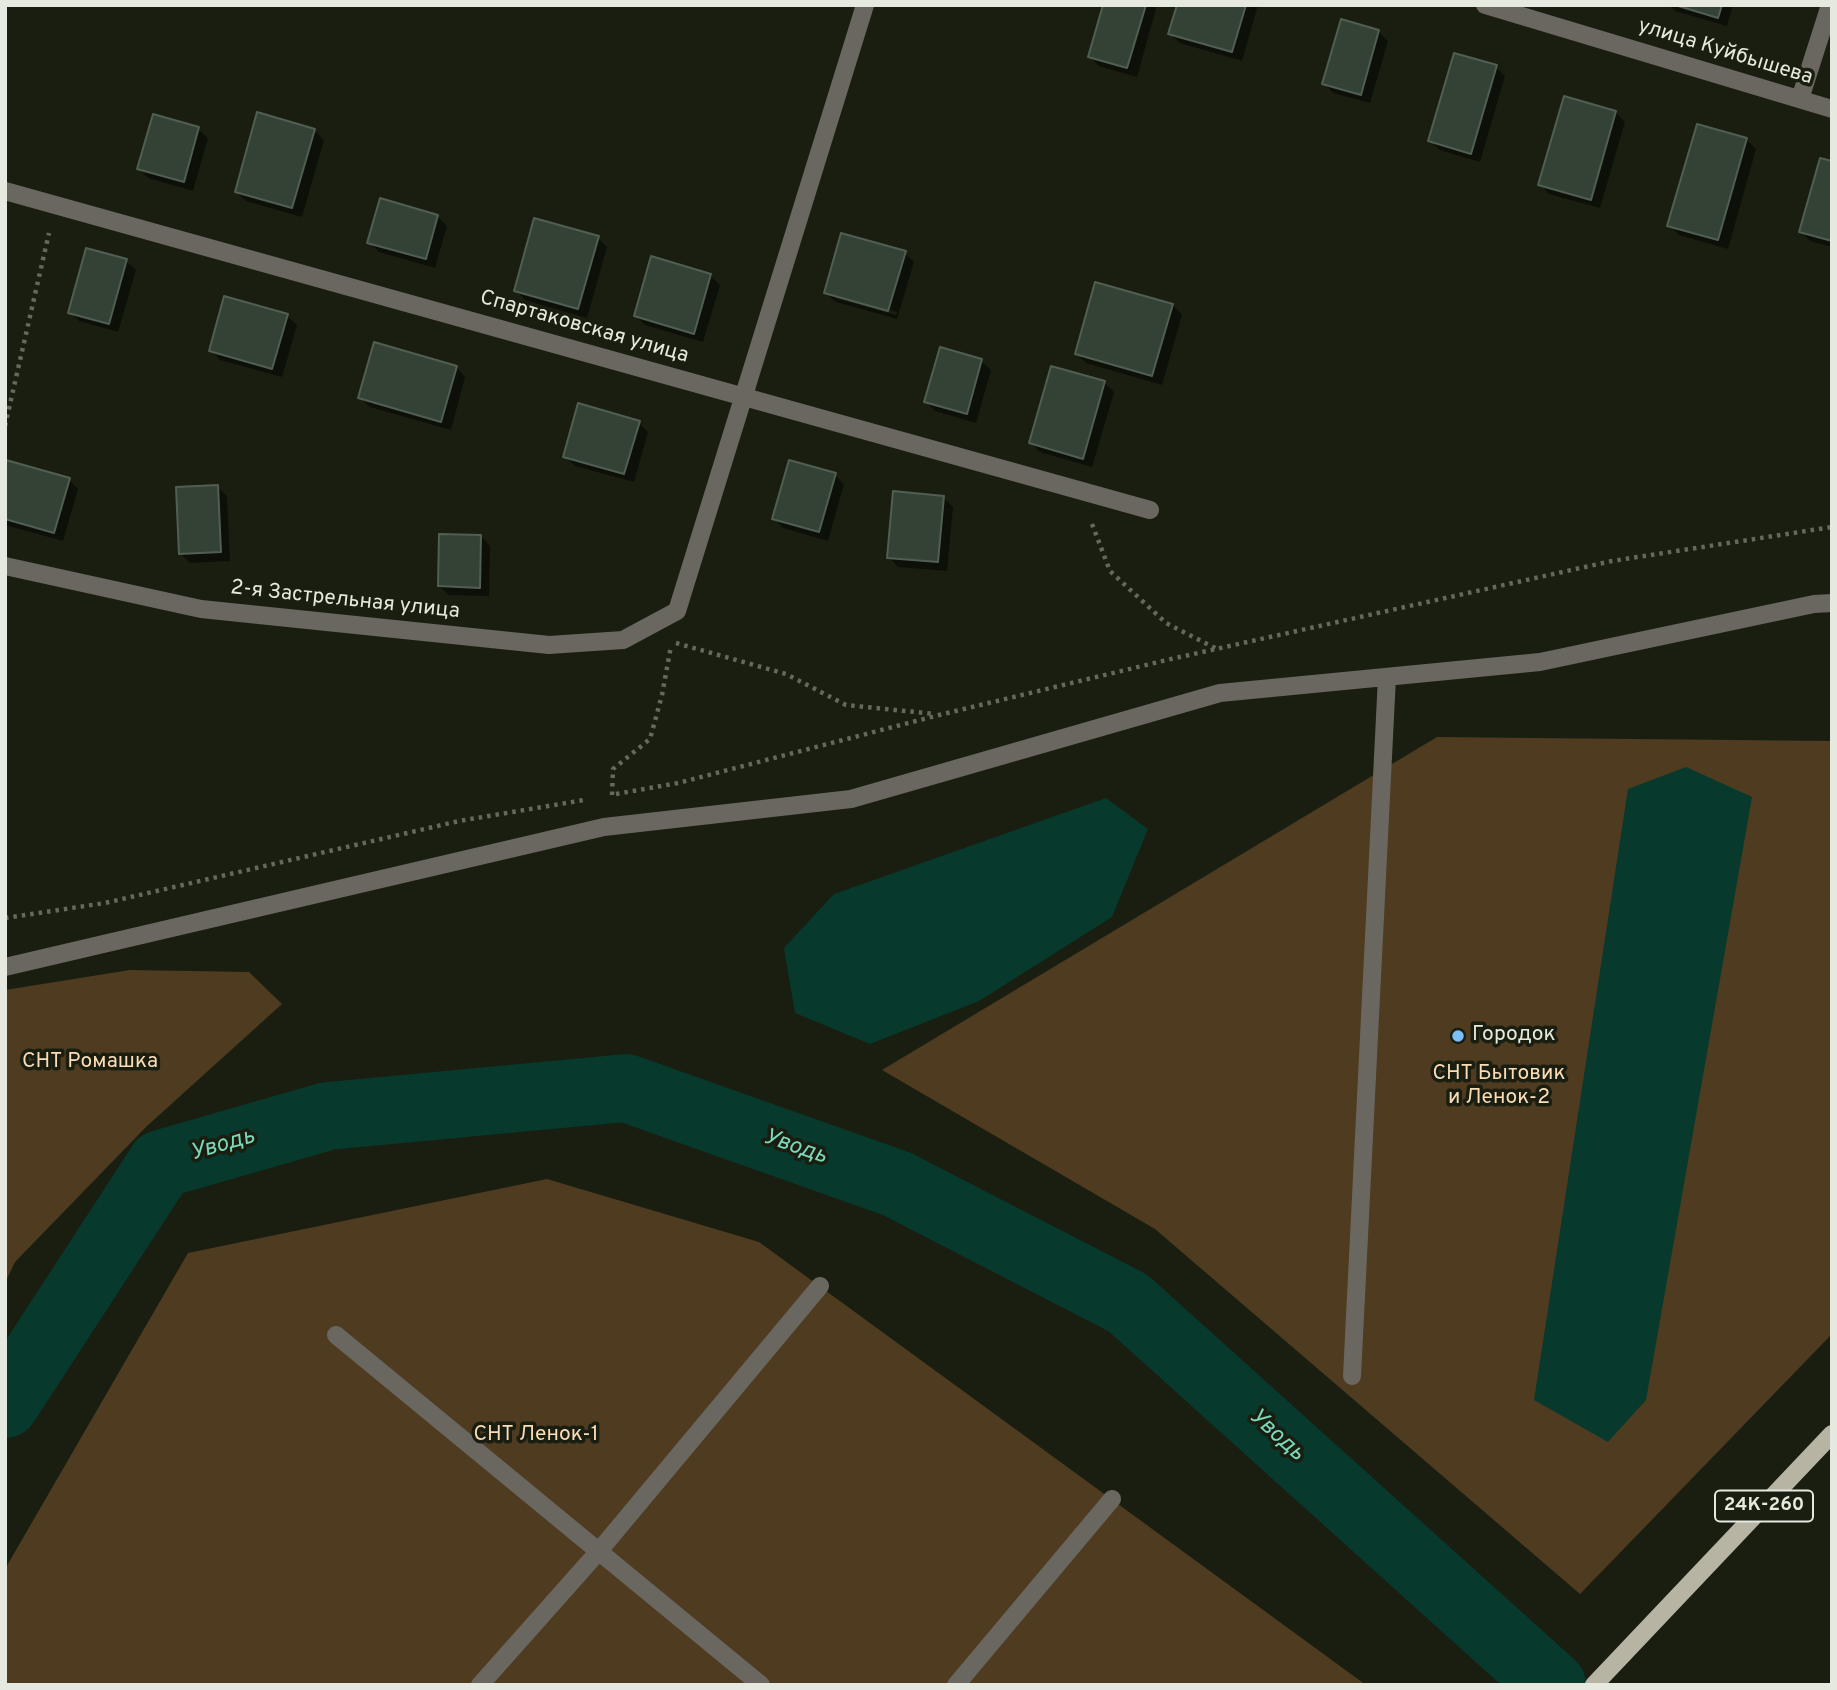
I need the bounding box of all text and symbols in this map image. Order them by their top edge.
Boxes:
street label: улица Куйбышева [1634,14,1816,92]
street label: Спартаковская улица [477,286,691,370]
street label: 2-я Застрельная улица [229,576,461,626]
place label: Городок [1472,1023,1555,1049]
marker: Городок [1450,1028,1466,1044]
park label: СНТ Ромашка [22,1050,158,1076]
park label: СНТ Бытовик и Ленок-2 [1433,1062,1565,1112]
water label: Уводь [188,1124,258,1168]
water label: Уводь [760,1124,830,1172]
water label: Уводь [1242,1404,1310,1468]
park label: СНТ Ленок-1 [473,1423,599,1449]
road number: 24К-260 [1715,1490,1813,1522]

